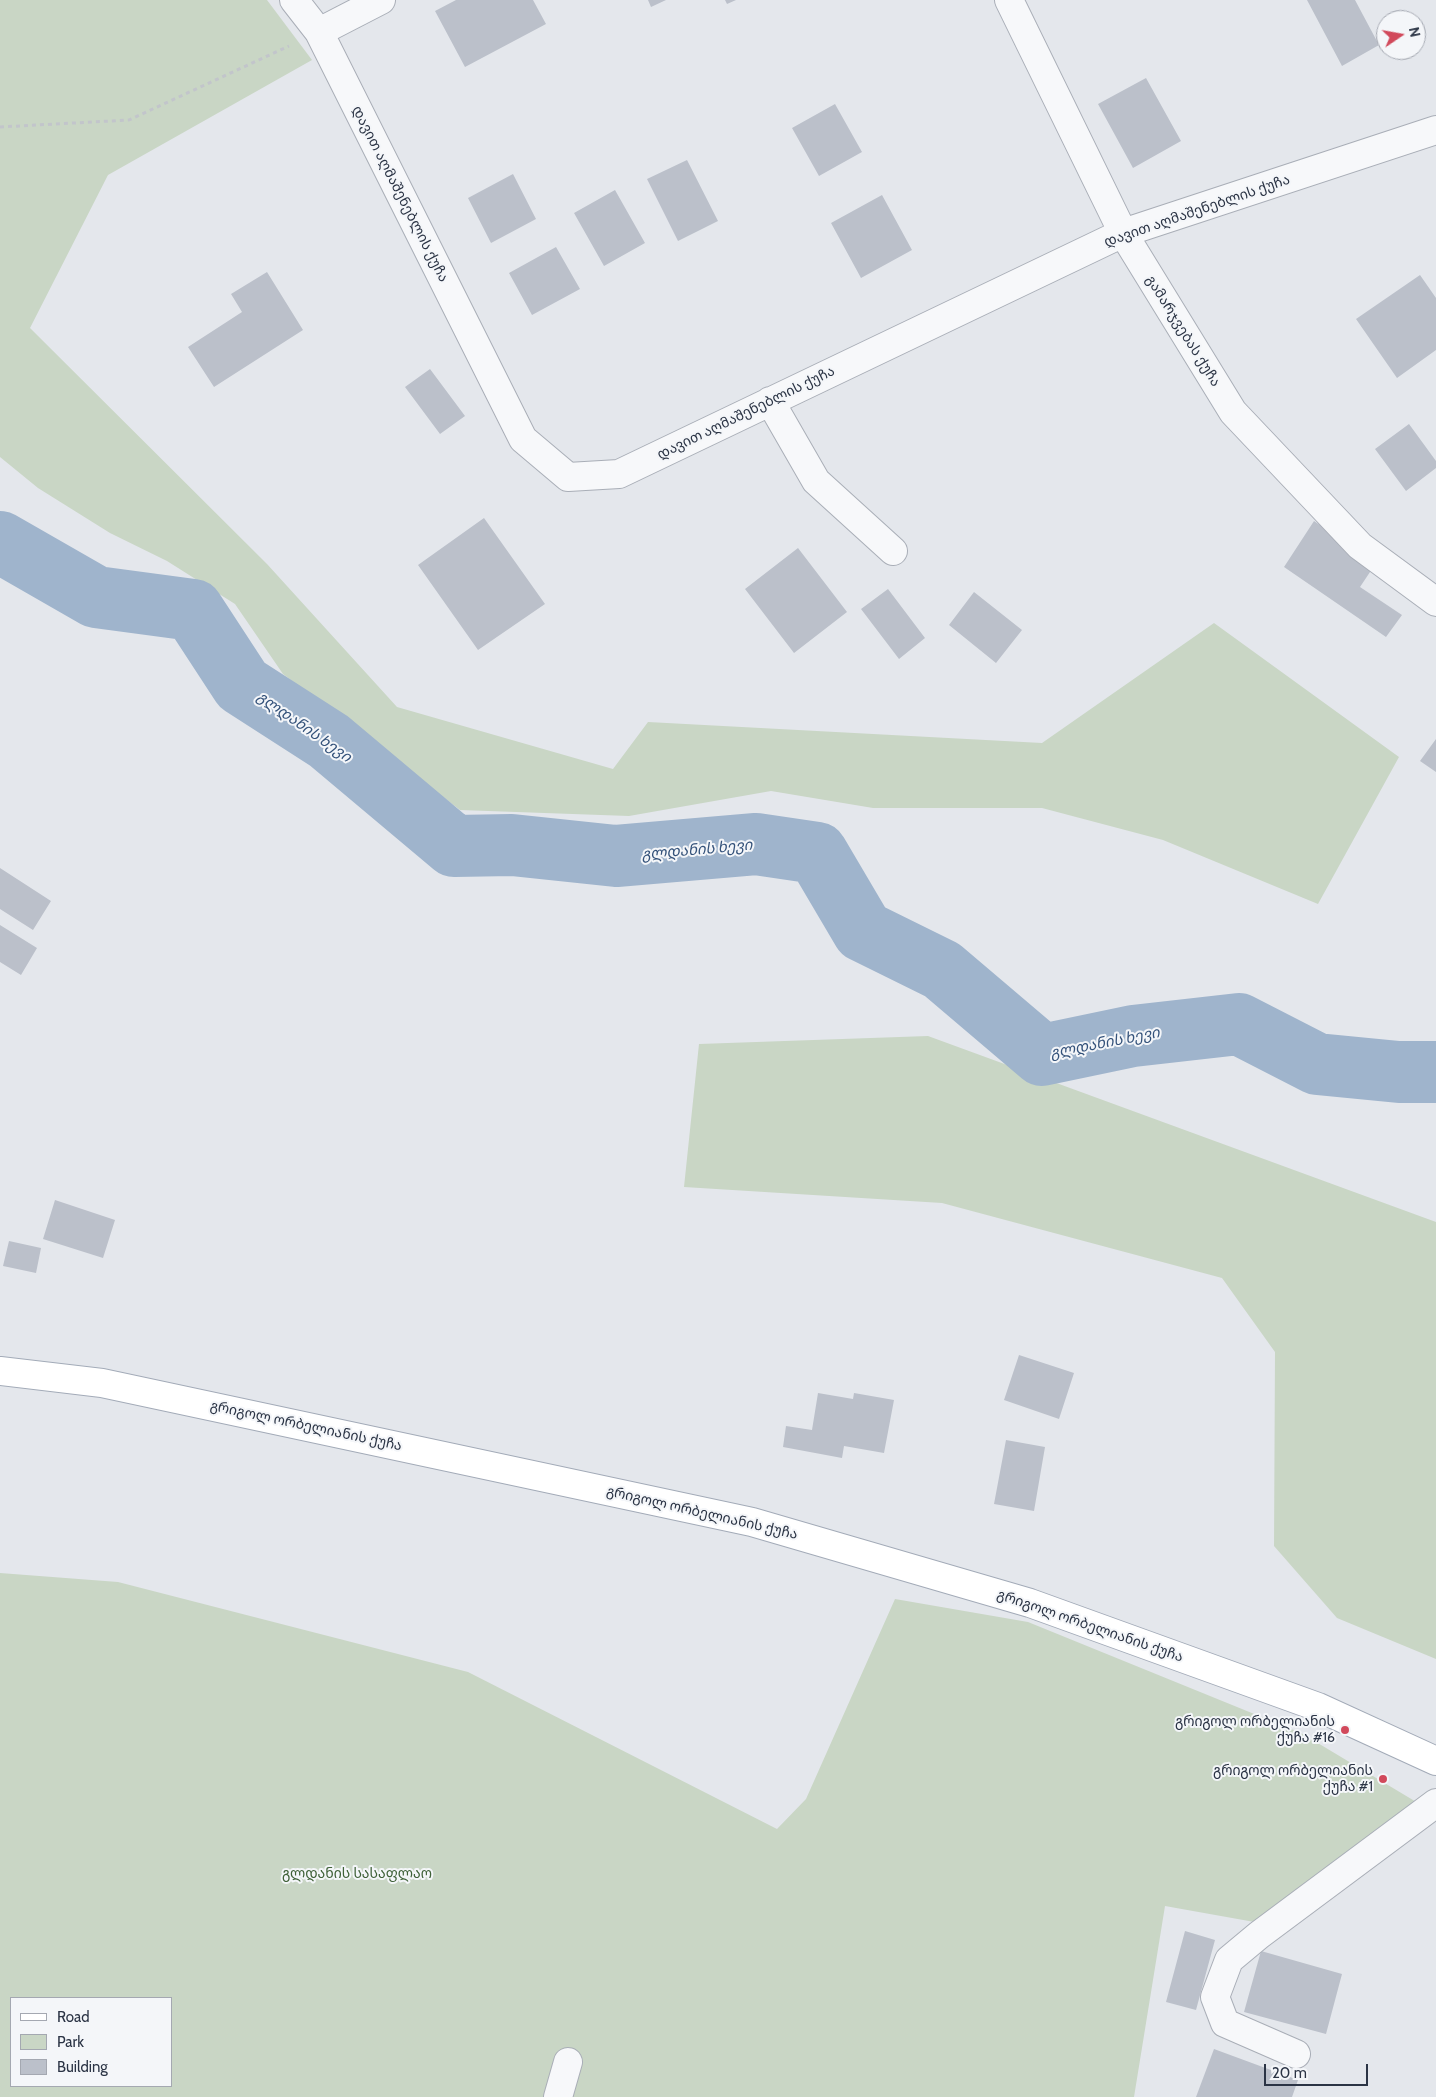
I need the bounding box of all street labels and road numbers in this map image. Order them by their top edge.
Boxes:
street label: დავით აღმაშენებლის ქუჩა [348,103,452,285]
street label: დავით აღმაშენებლის ქუჩა [1102,171,1292,251]
street label: გამარჯვებას ქუჩა [1142,272,1224,390]
street label: დავით აღმაშენებლის ქუჩა [655,363,837,463]
street label: გრიგოლ ორბელიანის ქუჩა [209,1397,403,1455]
street label: გრიგოლ ორბელიანის ქუჩა [605,1483,799,1543]
street label: გრიგოლ ორბელიანის ქუჩა [995,1586,1185,1666]

